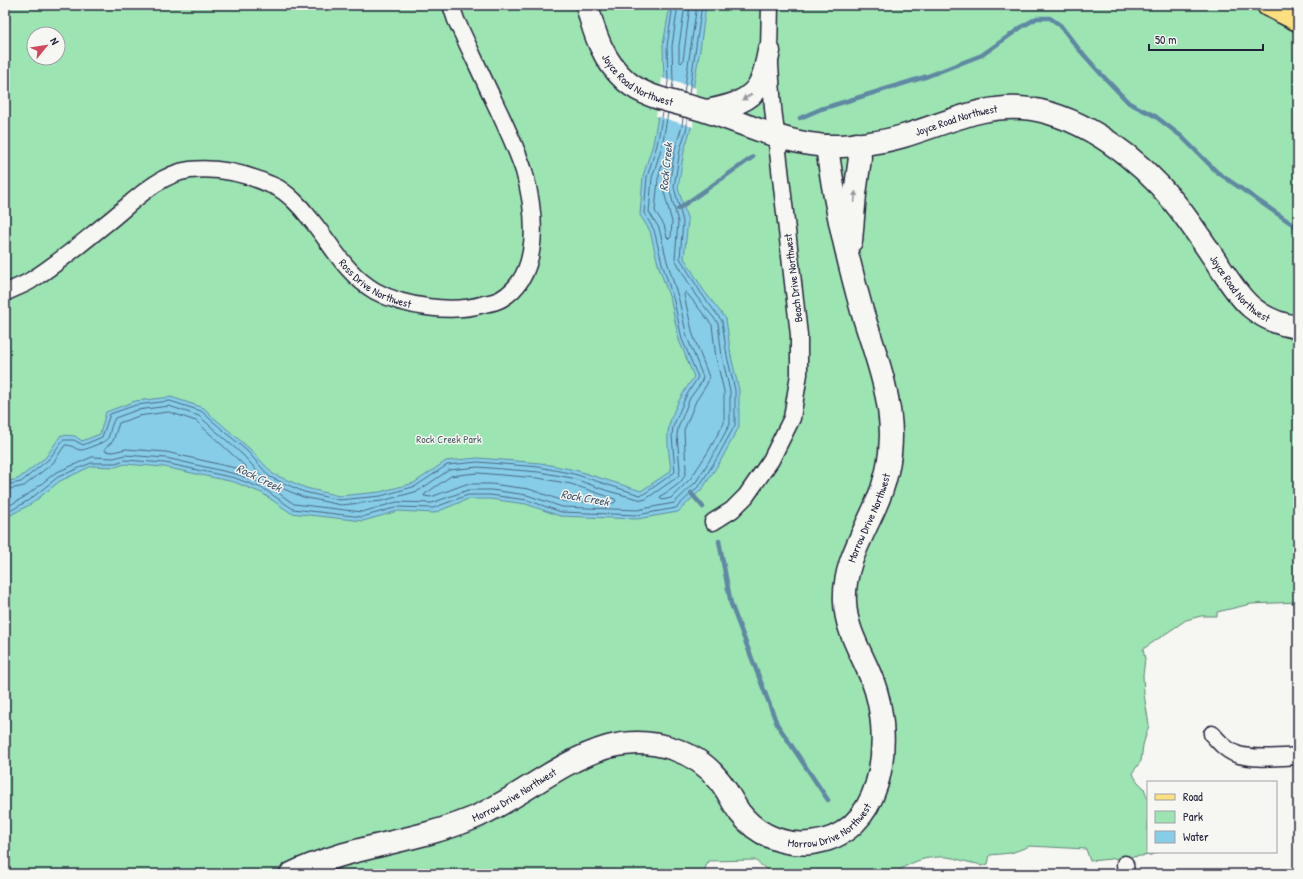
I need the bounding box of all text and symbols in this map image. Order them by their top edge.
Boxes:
north arrow [26,26,66,66]
scale bar [1149,26,1263,52]
text: 50 m [1155,31,1176,48]
text: N [47,35,62,47]
street label: Joyce Road Northwest [599,51,675,109]
one-way arrow [741,93,753,100]
street label: Joyce Road Northwest [913,102,998,139]
water label: Rock Creek [655,141,677,192]
one-way arrow [851,191,858,203]
street label: Beach Drive Northwest [781,233,805,323]
street label: Joyce Road Northwest [1207,253,1273,325]
street label: Ross Drive Northwest [336,256,413,311]
park label: Rock Creek Park [416,432,482,446]
water label: Rock Creek [234,459,286,496]
street label: Morrow Drive Northwest [844,472,893,564]
water label: Rock Creek [560,485,611,510]
street label: Morrow Drive Northwest [470,765,559,825]
legend [1147,781,1277,853]
text: Road [1183,788,1203,805]
street label: Morrow Drive Northwest [787,801,875,851]
text: Park [1183,808,1203,825]
text: Water [1183,828,1209,845]

